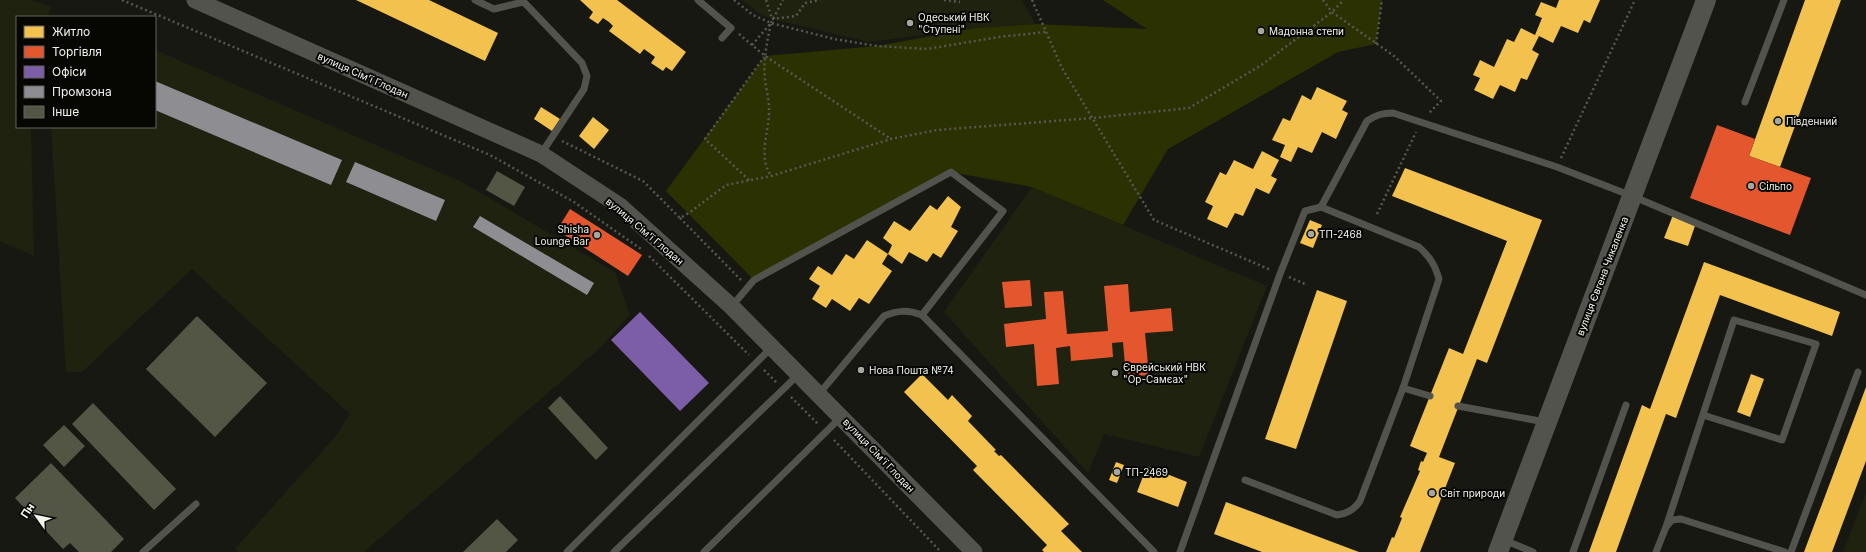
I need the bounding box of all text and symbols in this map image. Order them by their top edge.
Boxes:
place label: Одеський НВК "Ступені" [918,11,990,35]
legend [16,16,156,128]
marker: Одеський НВК "Ступені" [905,18,915,28]
text: Житло [52,24,90,39]
place label: Мадонна степи [1269,25,1344,37]
marker: Мадонна степи [1256,26,1266,36]
text: Торгівля [52,44,102,59]
street label: вулиця Сім'ї Глодан [316,50,410,100]
text: Офіси [52,64,86,79]
text: Промзона [52,84,112,99]
text: Інше [52,104,79,119]
place label: Південний [1786,115,1837,127]
marker: Південний [1773,116,1783,126]
place label: Сільпо [1759,180,1792,192]
marker: Сільпо [1746,181,1756,191]
street label: вулиця Сім'ї Глодан [604,195,686,267]
street label: вулиця Євгена Чикаленка [1574,215,1630,337]
place label: Shisha Lounge Bar [535,223,589,247]
place label: ТП-2468 [1319,228,1362,240]
marker: ТП-2468 [1306,229,1316,239]
marker: Shisha Lounge Bar [592,230,602,240]
place label: Єврейський НВК "Ор-Самєах" [1123,361,1206,385]
place label: Нова Пошта №74 [869,364,954,376]
marker: Нова Пошта №74 [856,365,866,375]
marker: Єврейський НВК "Ор-Самєах" [1110,368,1120,378]
street label: вулиця Сім'ї Глодан [841,416,917,494]
place label: ТП-2469 [1125,466,1168,478]
marker: ТП-2469 [1112,467,1122,477]
place label: Світ природи [1440,487,1505,499]
marker: Світ природи [1427,488,1437,498]
north arrow [16,496,56,536]
text: Пн [18,500,38,521]

